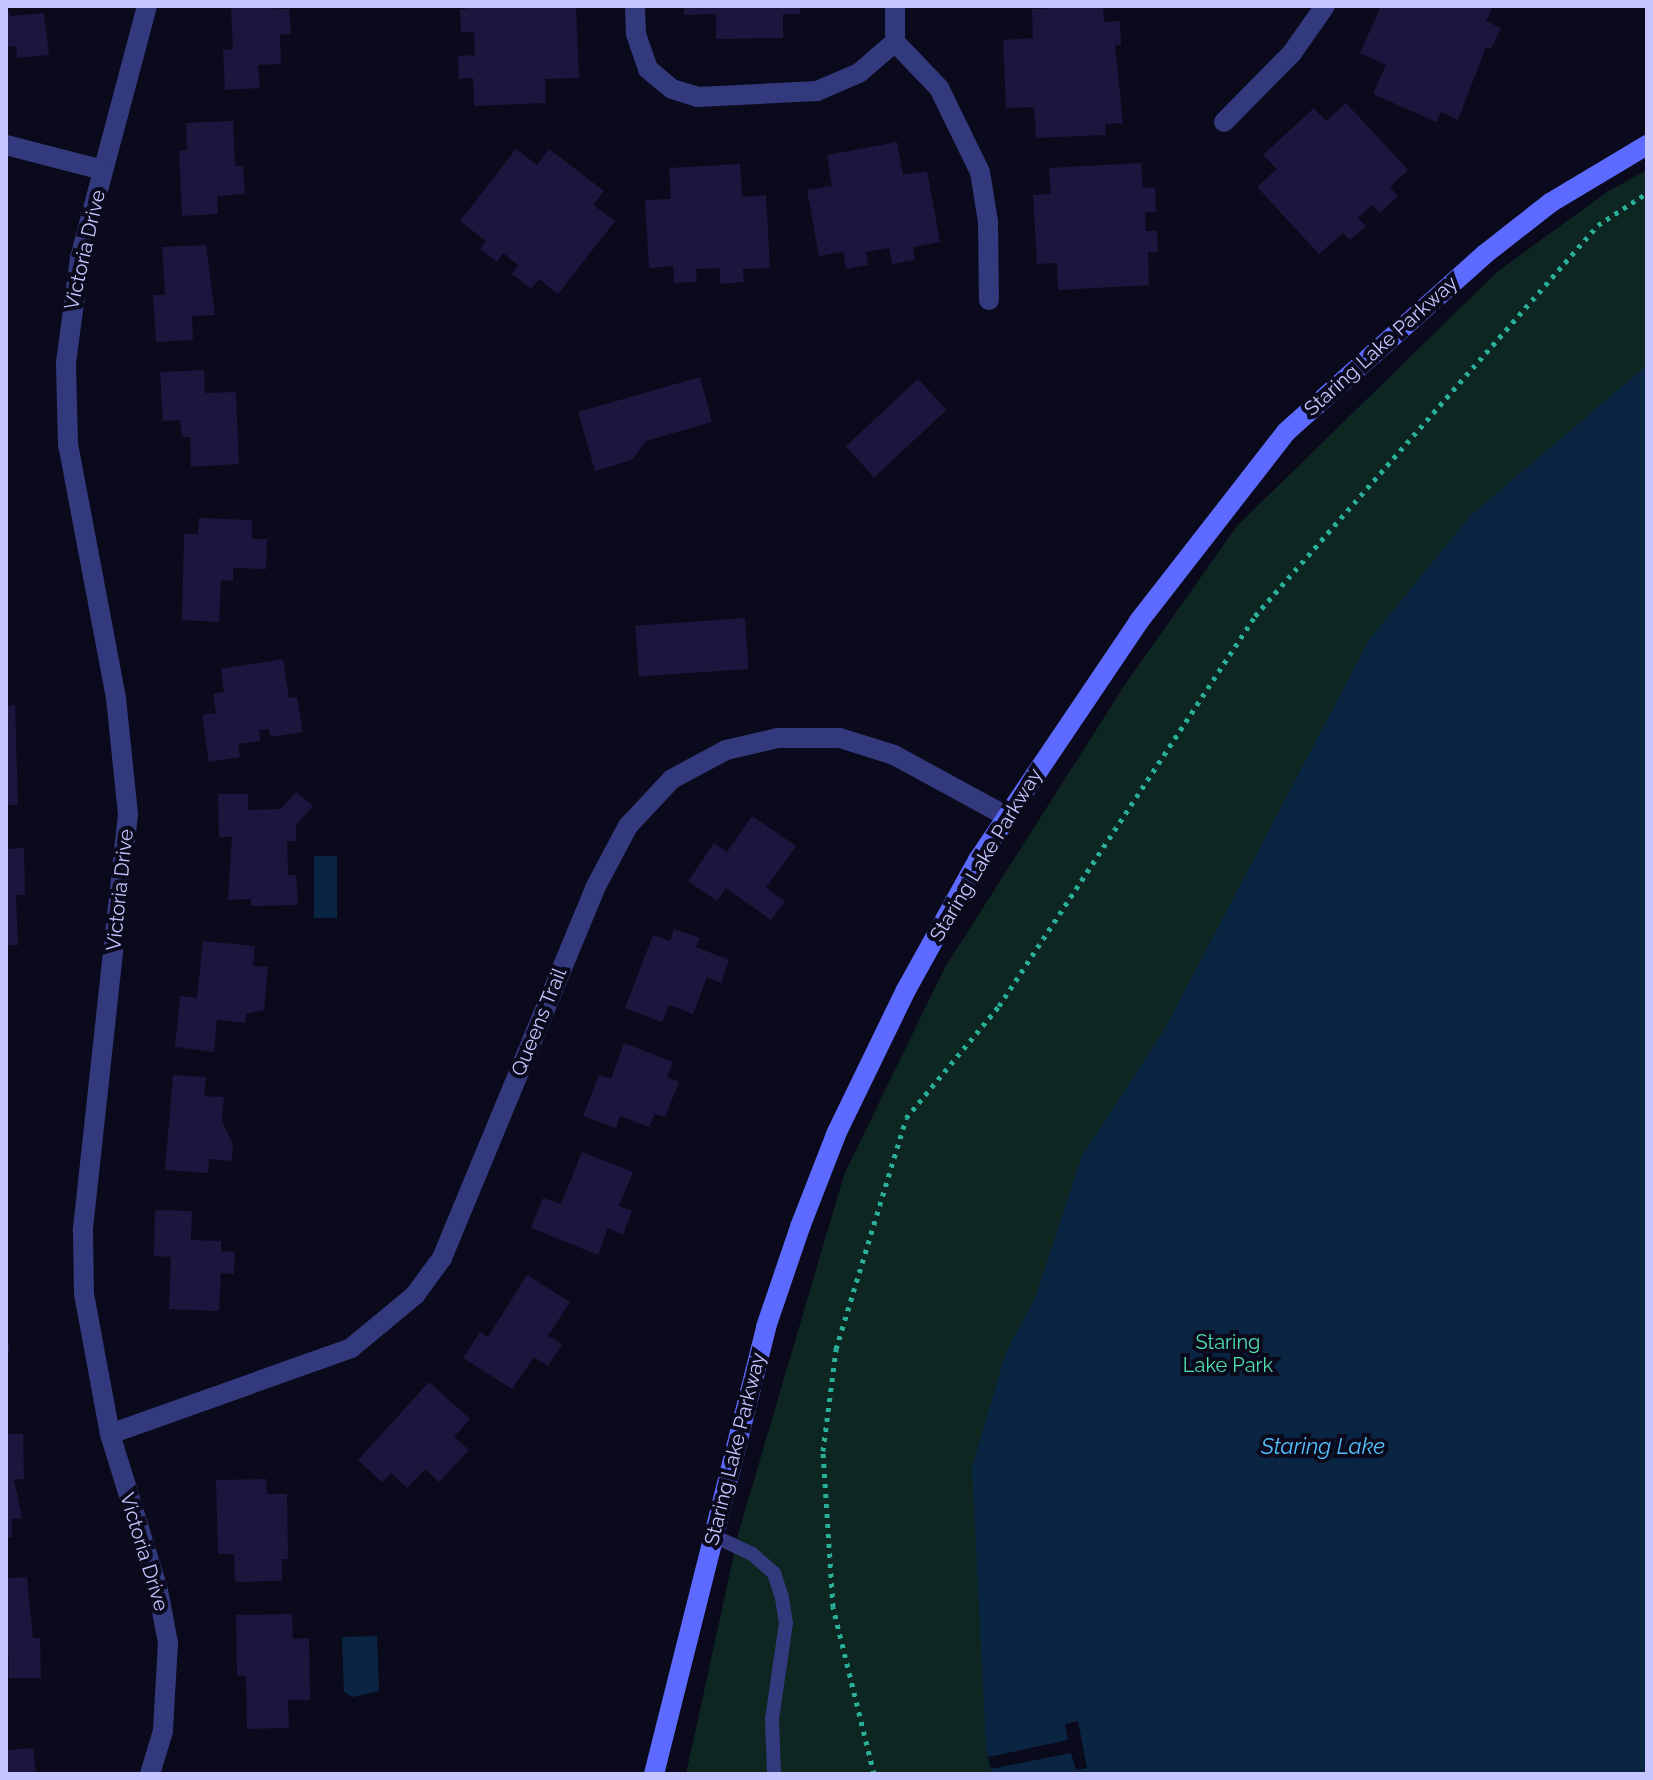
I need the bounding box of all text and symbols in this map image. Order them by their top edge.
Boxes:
street label: Victoria Drive [60,188,110,312]
street label: Staring Lake Parkway [1299,271,1463,421]
street label: Staring Lake Parkway [925,764,1047,946]
street label: Victoria Drive [102,828,138,952]
street label: Queens Trail [506,964,572,1080]
park label: Staring Lake Park [1183,1330,1273,1377]
street label: Staring Lake Parkway [699,1350,771,1548]
water label: Staring Lake [1261,1434,1385,1460]
street label: Victoria Drive [115,1490,173,1614]

